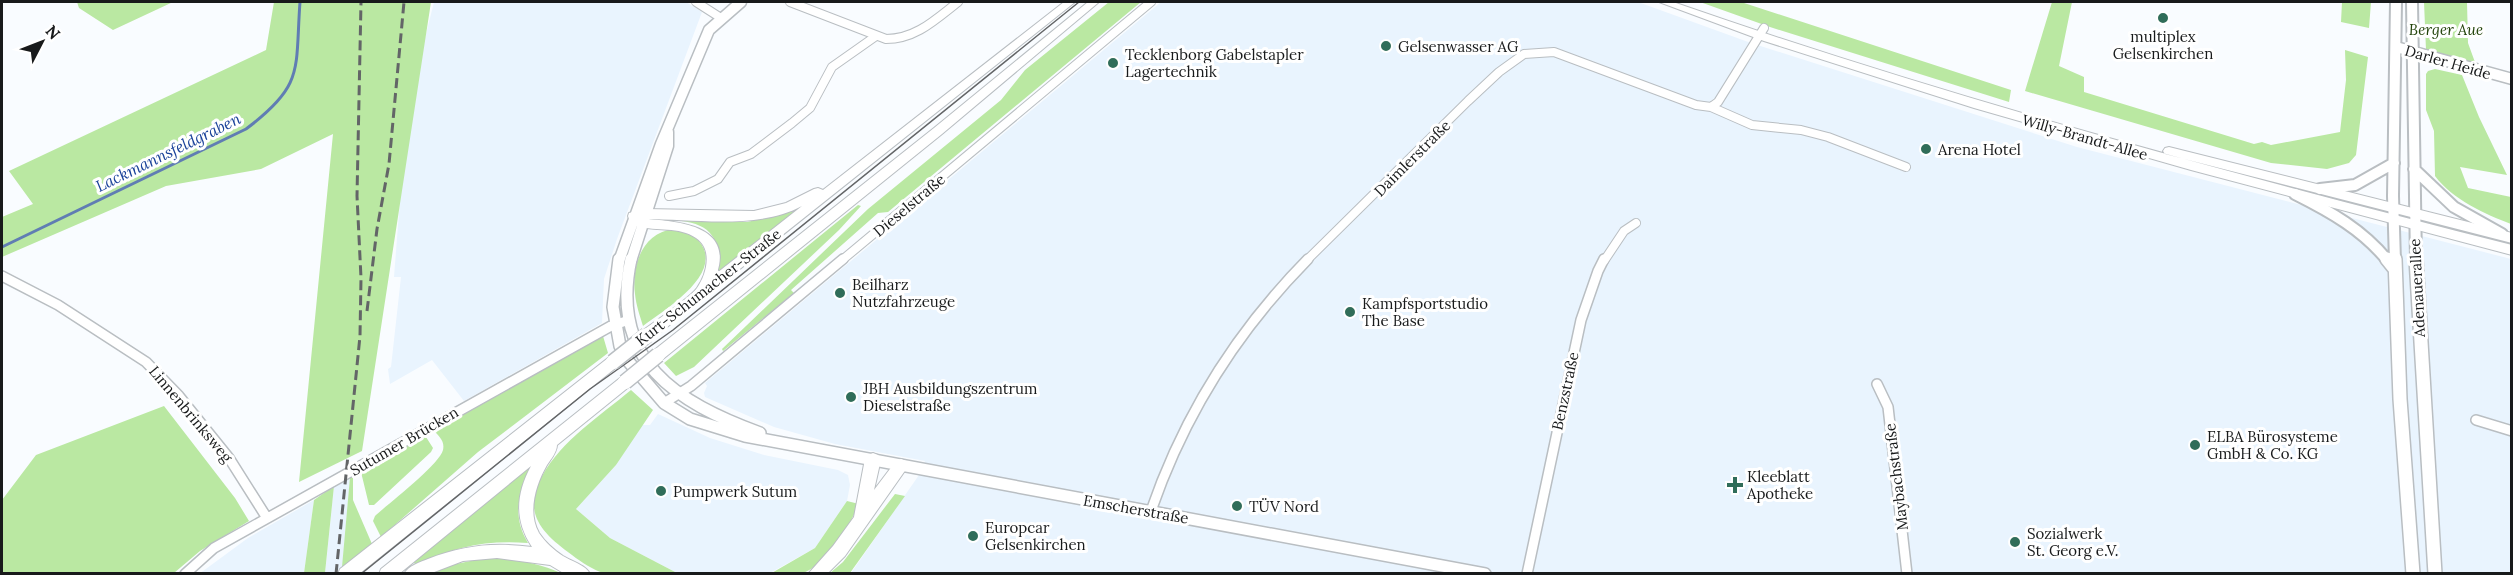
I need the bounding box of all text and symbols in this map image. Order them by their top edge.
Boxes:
marker: multiplex Gelsenkirchen [2156,11,2170,25]
north arrow [12,12,72,72]
park label: Berger Aue [2409,20,2483,39]
text: N [42,21,65,43]
place label: multiplex Gelsenkirchen [2113,27,2213,63]
place label: Gelsenwasser AG [1398,37,1519,56]
marker: Gelsenwasser AG [1379,39,1393,53]
street label: Darler Heide [2403,41,2493,83]
place label: Tecklenborg Gabelstapler Lagertechnik [1125,45,1304,81]
marker: Tecklenborg Gabelstapler Lagertechnik [1106,56,1120,70]
water label: Lackmannsfeldgraben [92,108,244,196]
street label: Willy-Brandt-Allee [2020,110,2150,164]
street label: Daimlerstraße [1370,116,1454,200]
place label: Arena Hotel [1937,140,2021,159]
marker: Arena Hotel [1919,142,1933,156]
street label: Dieselstraße [869,169,949,241]
street label: Kurt-Schumacher-Straße [631,224,785,350]
street label: Adenauerallee [2405,238,2429,339]
place label: Beilharz Nutzfahrzeuge [852,275,955,311]
marker: Beilharz Nutzfahrzeuge [833,286,847,300]
place label: Kampfsportstudio The Base [1362,294,1488,330]
marker: Kampfsportstudio The Base [1343,305,1357,319]
street label: Benzstraße [1547,350,1583,432]
street label: Linnenbrinksweg [145,362,237,467]
place label: JBH Ausbildungszentrum Dieselstraße [862,379,1037,415]
marker: JBH Ausbildungszentrum Dieselstraße [844,390,858,404]
street label: Sutumer Brücken [346,402,462,480]
street label: Maybachstraße [1880,422,1912,532]
place label: ELBA Bürosysteme GmbH & Co. KG [2207,427,2338,463]
marker: ELBA Bürosysteme GmbH & Co. KG [2188,438,2202,452]
place label: Kleeblatt Apotheke [1746,467,1813,503]
marker: Kleeblatt Apotheke [1728,478,1742,492]
place label: Pumpwerk Sutum [673,482,797,501]
marker: Pumpwerk Sutum [654,484,668,498]
street label: Emscherstraße [1082,490,1190,528]
place label: TÜV Nord [1249,497,1319,516]
marker: TÜV Nord [1230,499,1244,513]
place label: Europcar Gelsenkirchen [985,518,1086,554]
place label: Sozialwerk St. Georg e.V. [2027,524,2119,560]
marker: Europcar Gelsenkirchen [966,529,980,543]
marker: Sozialwerk St. Georg e.V. [2008,535,2022,549]

